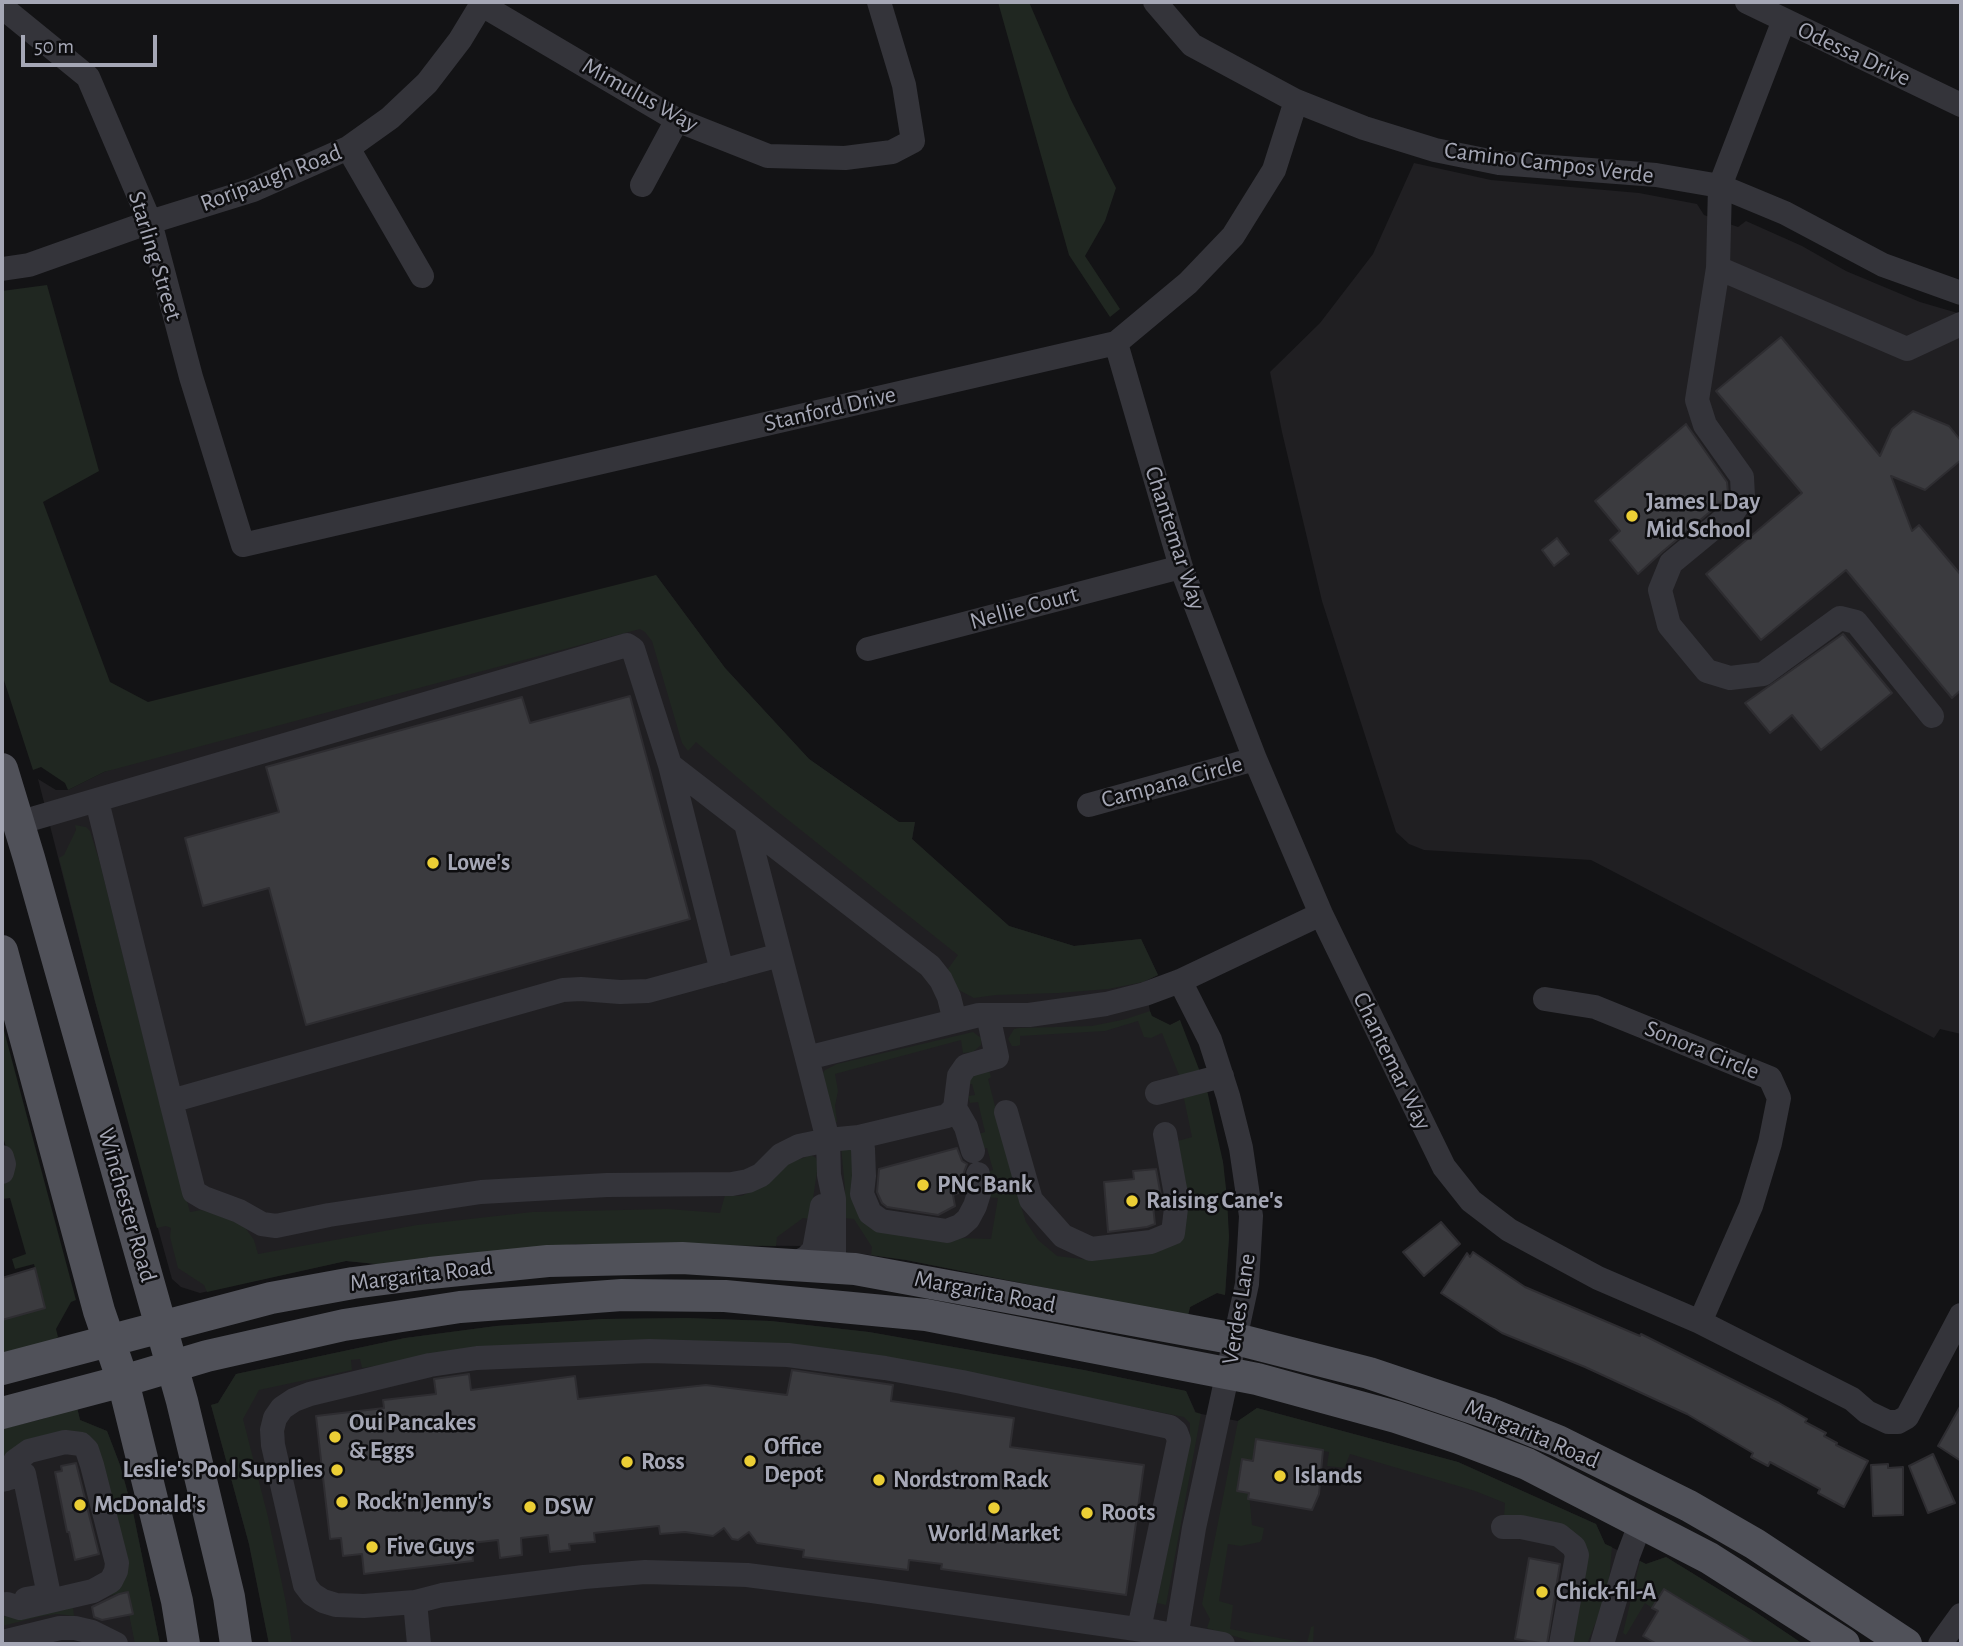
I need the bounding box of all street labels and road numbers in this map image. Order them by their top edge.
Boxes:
street label: Odessa Drive [1793,15,1915,93]
street label: Mimulus Way [577,51,703,139]
street label: Camino Campos Verde [1443,136,1655,190]
street label: Roripaugh Road [196,138,346,218]
street label: Starling Street [122,188,188,324]
street label: Stanford Drive [761,380,899,438]
street label: Chantemar Way [1138,462,1212,614]
street label: Nellie Court [967,580,1081,636]
street label: Campana Circle [1098,749,1246,815]
street label: Chantemar Way [1346,988,1438,1134]
street label: Sonora Circle [1640,1014,1764,1086]
street label: Winchester Road [91,1125,163,1285]
street label: Verdes Lane [1216,1251,1262,1367]
street label: Margarita Road [348,1252,494,1298]
street label: Margarita Road [912,1264,1058,1320]
street label: Margarita Road [1460,1393,1604,1475]

